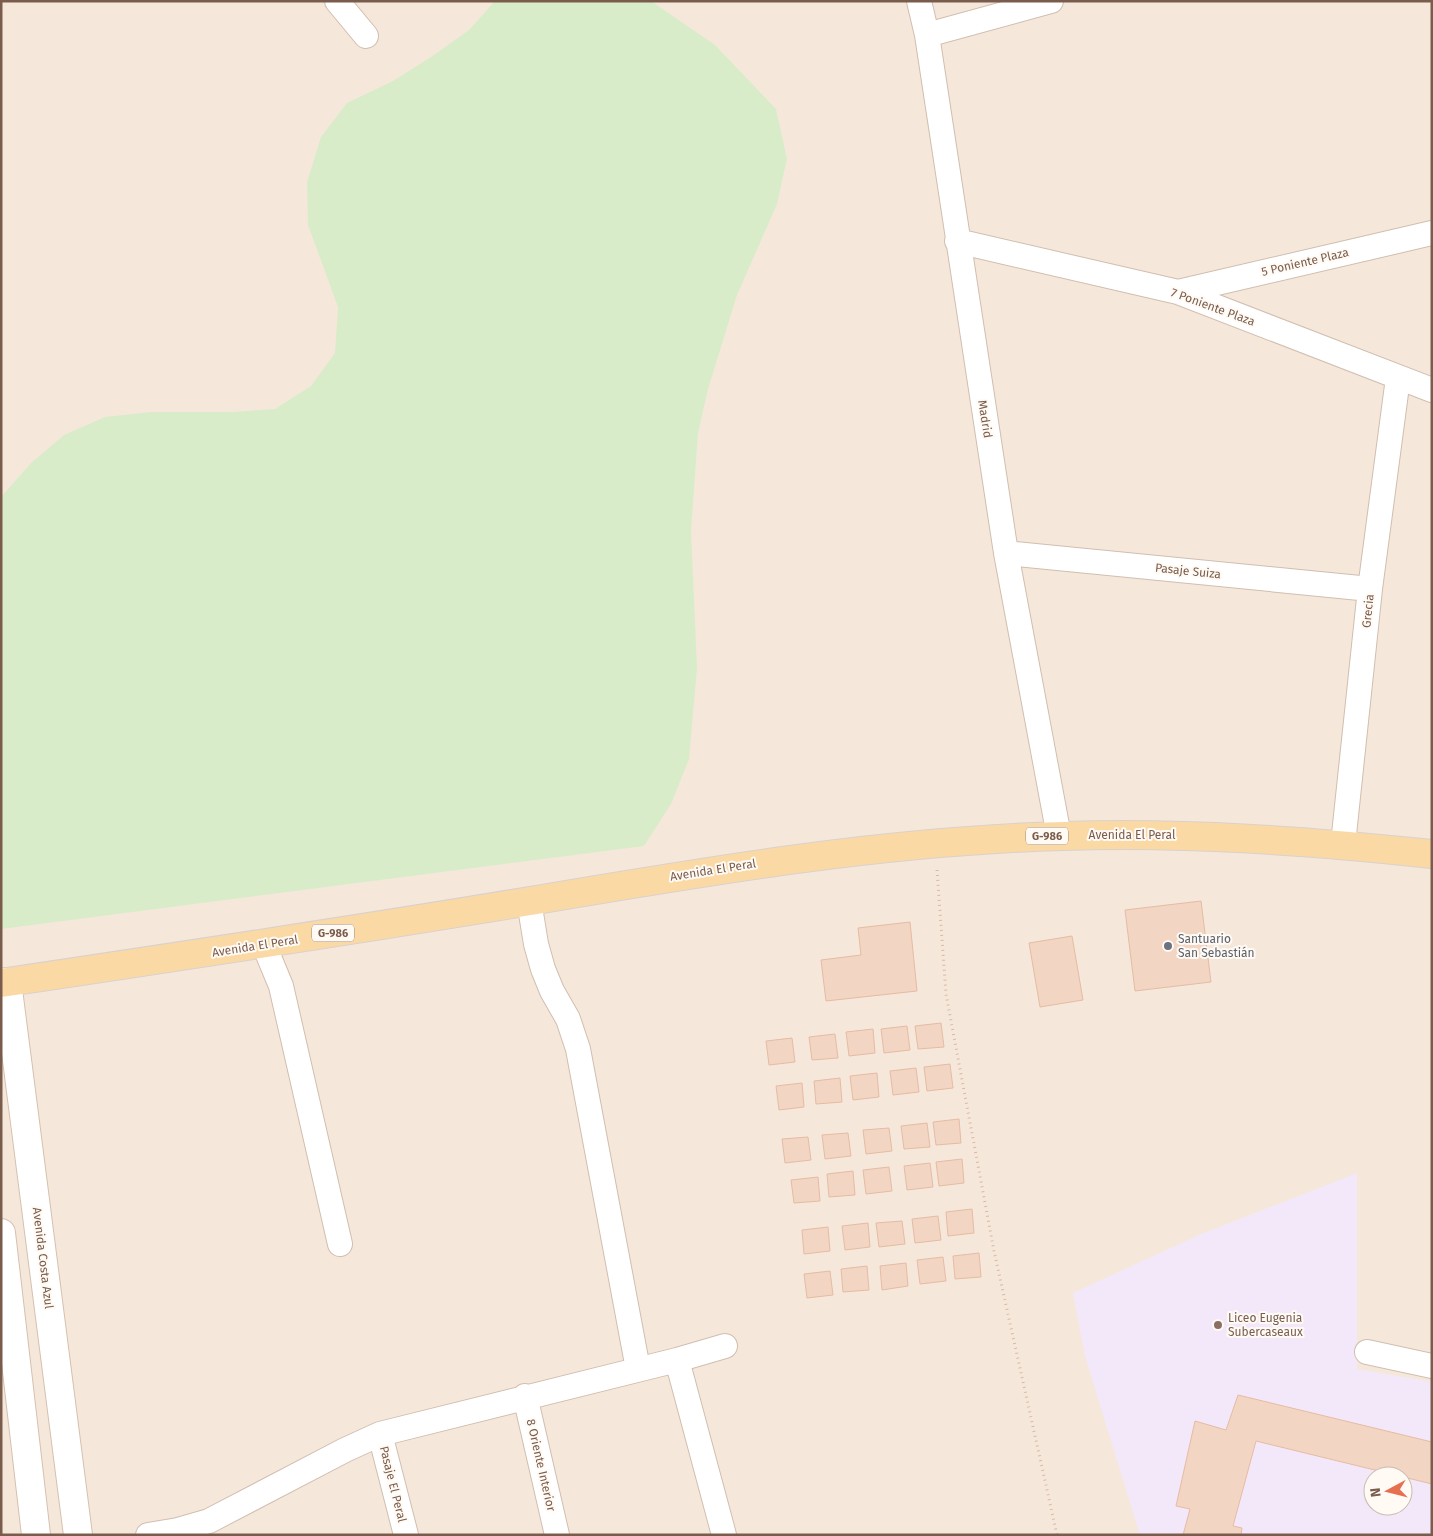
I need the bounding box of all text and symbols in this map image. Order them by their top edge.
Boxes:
street label: 5 Poniente Plaza [1260,245,1350,279]
street label: 7 Poniente Plaza [1169,285,1257,329]
street label: Madrid [975,399,995,439]
street label: Pasaje Suiza [1154,561,1222,581]
street label: Grecia [1359,593,1377,629]
road number: G-986 [1026,828,1068,844]
street label: Avenida El Peral [1089,828,1176,842]
street label: Avenida El Peral [669,856,757,884]
road number: G-986 [312,924,354,941]
street label: Avenida El Peral [211,932,299,960]
place label: Santuario San Sebastián [1178,932,1255,960]
marker: Santuario San Sebastián [1162,940,1174,952]
street label: Avenida Costa Azul [30,1206,56,1310]
place label: Liceo Eugenia Subercaseaux [1228,1311,1303,1339]
marker: Liceo Eugenia Subercaseaux [1212,1319,1224,1331]
street label: 8 Oriente Interior [524,1417,559,1513]
street label: Pasaje El Peral [377,1444,409,1524]
north arrow [1363,1466,1413,1516]
text: N [1367,1487,1385,1498]

